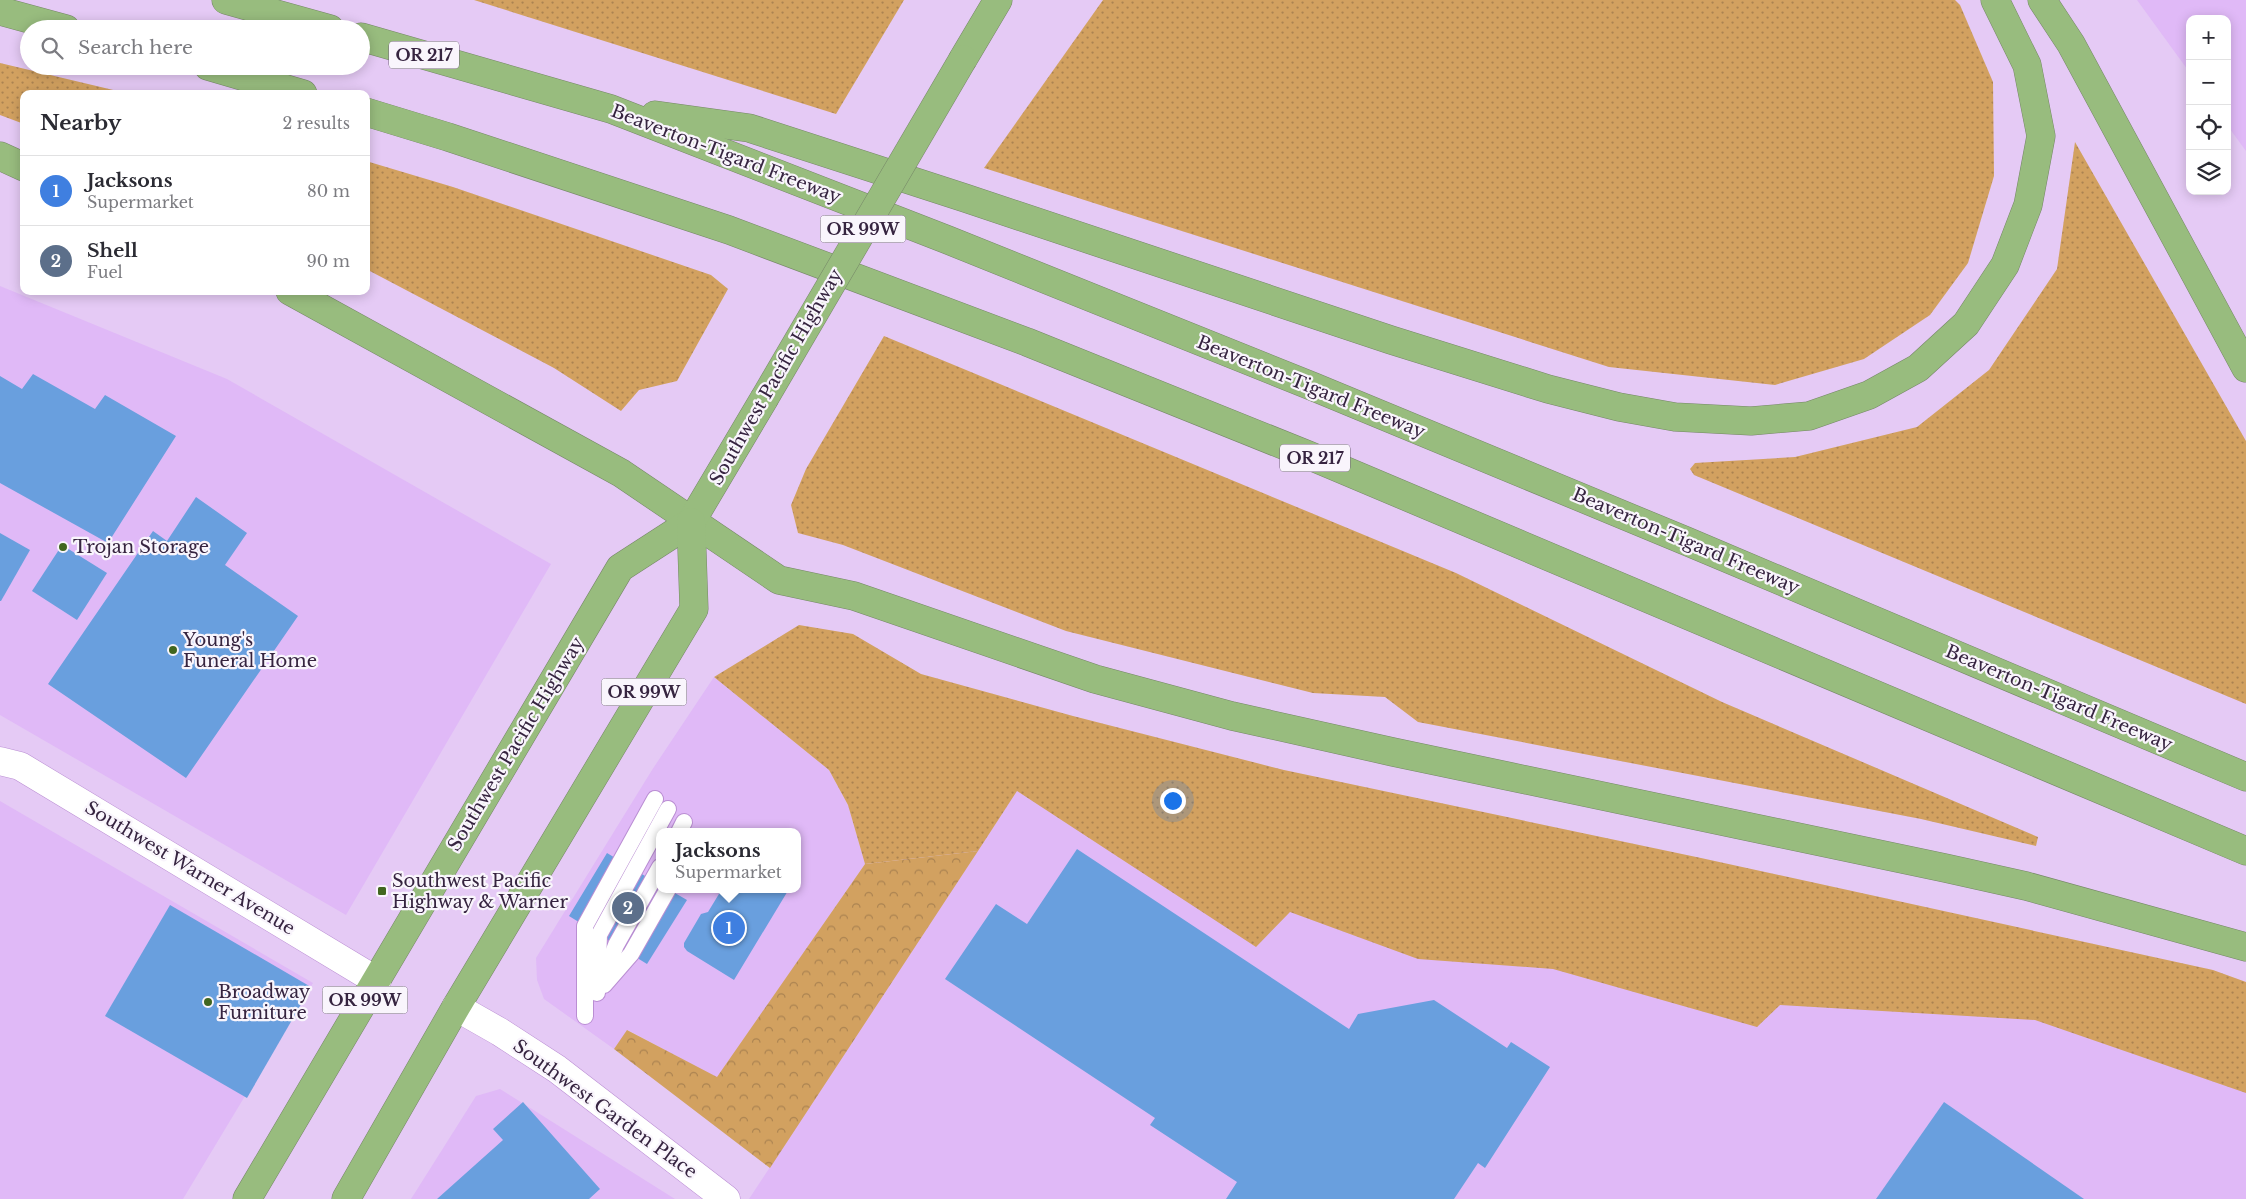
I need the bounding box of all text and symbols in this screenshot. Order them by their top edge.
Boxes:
map controls [2186,15,2231,195]
button: + [2186,15,2231,60]
search box [20,20,370,75]
icon: search [38,34,66,62]
text: Search here [78,36,193,59]
road number: OR 217 [389,42,459,68]
button: − [2186,60,2231,105]
street label: Beaverton-Tigard Freeway [608,100,845,208]
button: locate [2186,105,2231,150]
text: Nearby [40,110,121,136]
text: 2 results [282,113,350,133]
button: layers [2186,150,2231,195]
text: Jacksons [87,169,173,192]
text: 1 [53,181,59,201]
text: 80 m [307,181,350,201]
text: Supermarket [87,192,194,212]
road number: OR 99W [820,215,906,242]
text: Shell [87,239,138,262]
text: 2 [51,251,61,271]
text: 90 m [307,251,350,271]
text: Fuel [87,262,123,282]
street label: Southwest Pacific Highway [705,265,847,489]
street label: Beaverton-Tigard Freeway [1194,331,1429,443]
road number: OR 217 [1280,444,1350,472]
street label: Beaverton-Tigard Freeway [1569,483,1803,599]
place label: Trojan Storage [73,536,209,558]
marker: Trojan Storage [57,541,69,553]
place label: Young's Funeral Home [182,629,317,672]
street label: Southwest Pacific Highway [443,632,589,855]
street label: Beaverton-Tigard Freeway [1942,640,2176,756]
marker: Young's Funeral Home [167,644,179,656]
road number: OR 99W [602,679,686,706]
your location [1160,788,1186,814]
street label: Southwest Warner Avenue [81,797,299,939]
popup [656,828,801,893]
text: Jacksons [675,839,761,862]
text: Supermarket [675,862,782,882]
place label: Southwest Pacific Highway & Warner [392,870,569,913]
marker: Southwest Pacific Highway & Warner [376,885,388,897]
pin: 2 [612,889,644,927]
pin: 1 [713,909,745,947]
place label: Broadway Furniture [218,981,311,1024]
road number: OR 99W [322,986,408,1014]
marker: Broadway Furniture [202,996,214,1008]
street label: Southwest Garden Place [509,1035,701,1183]

